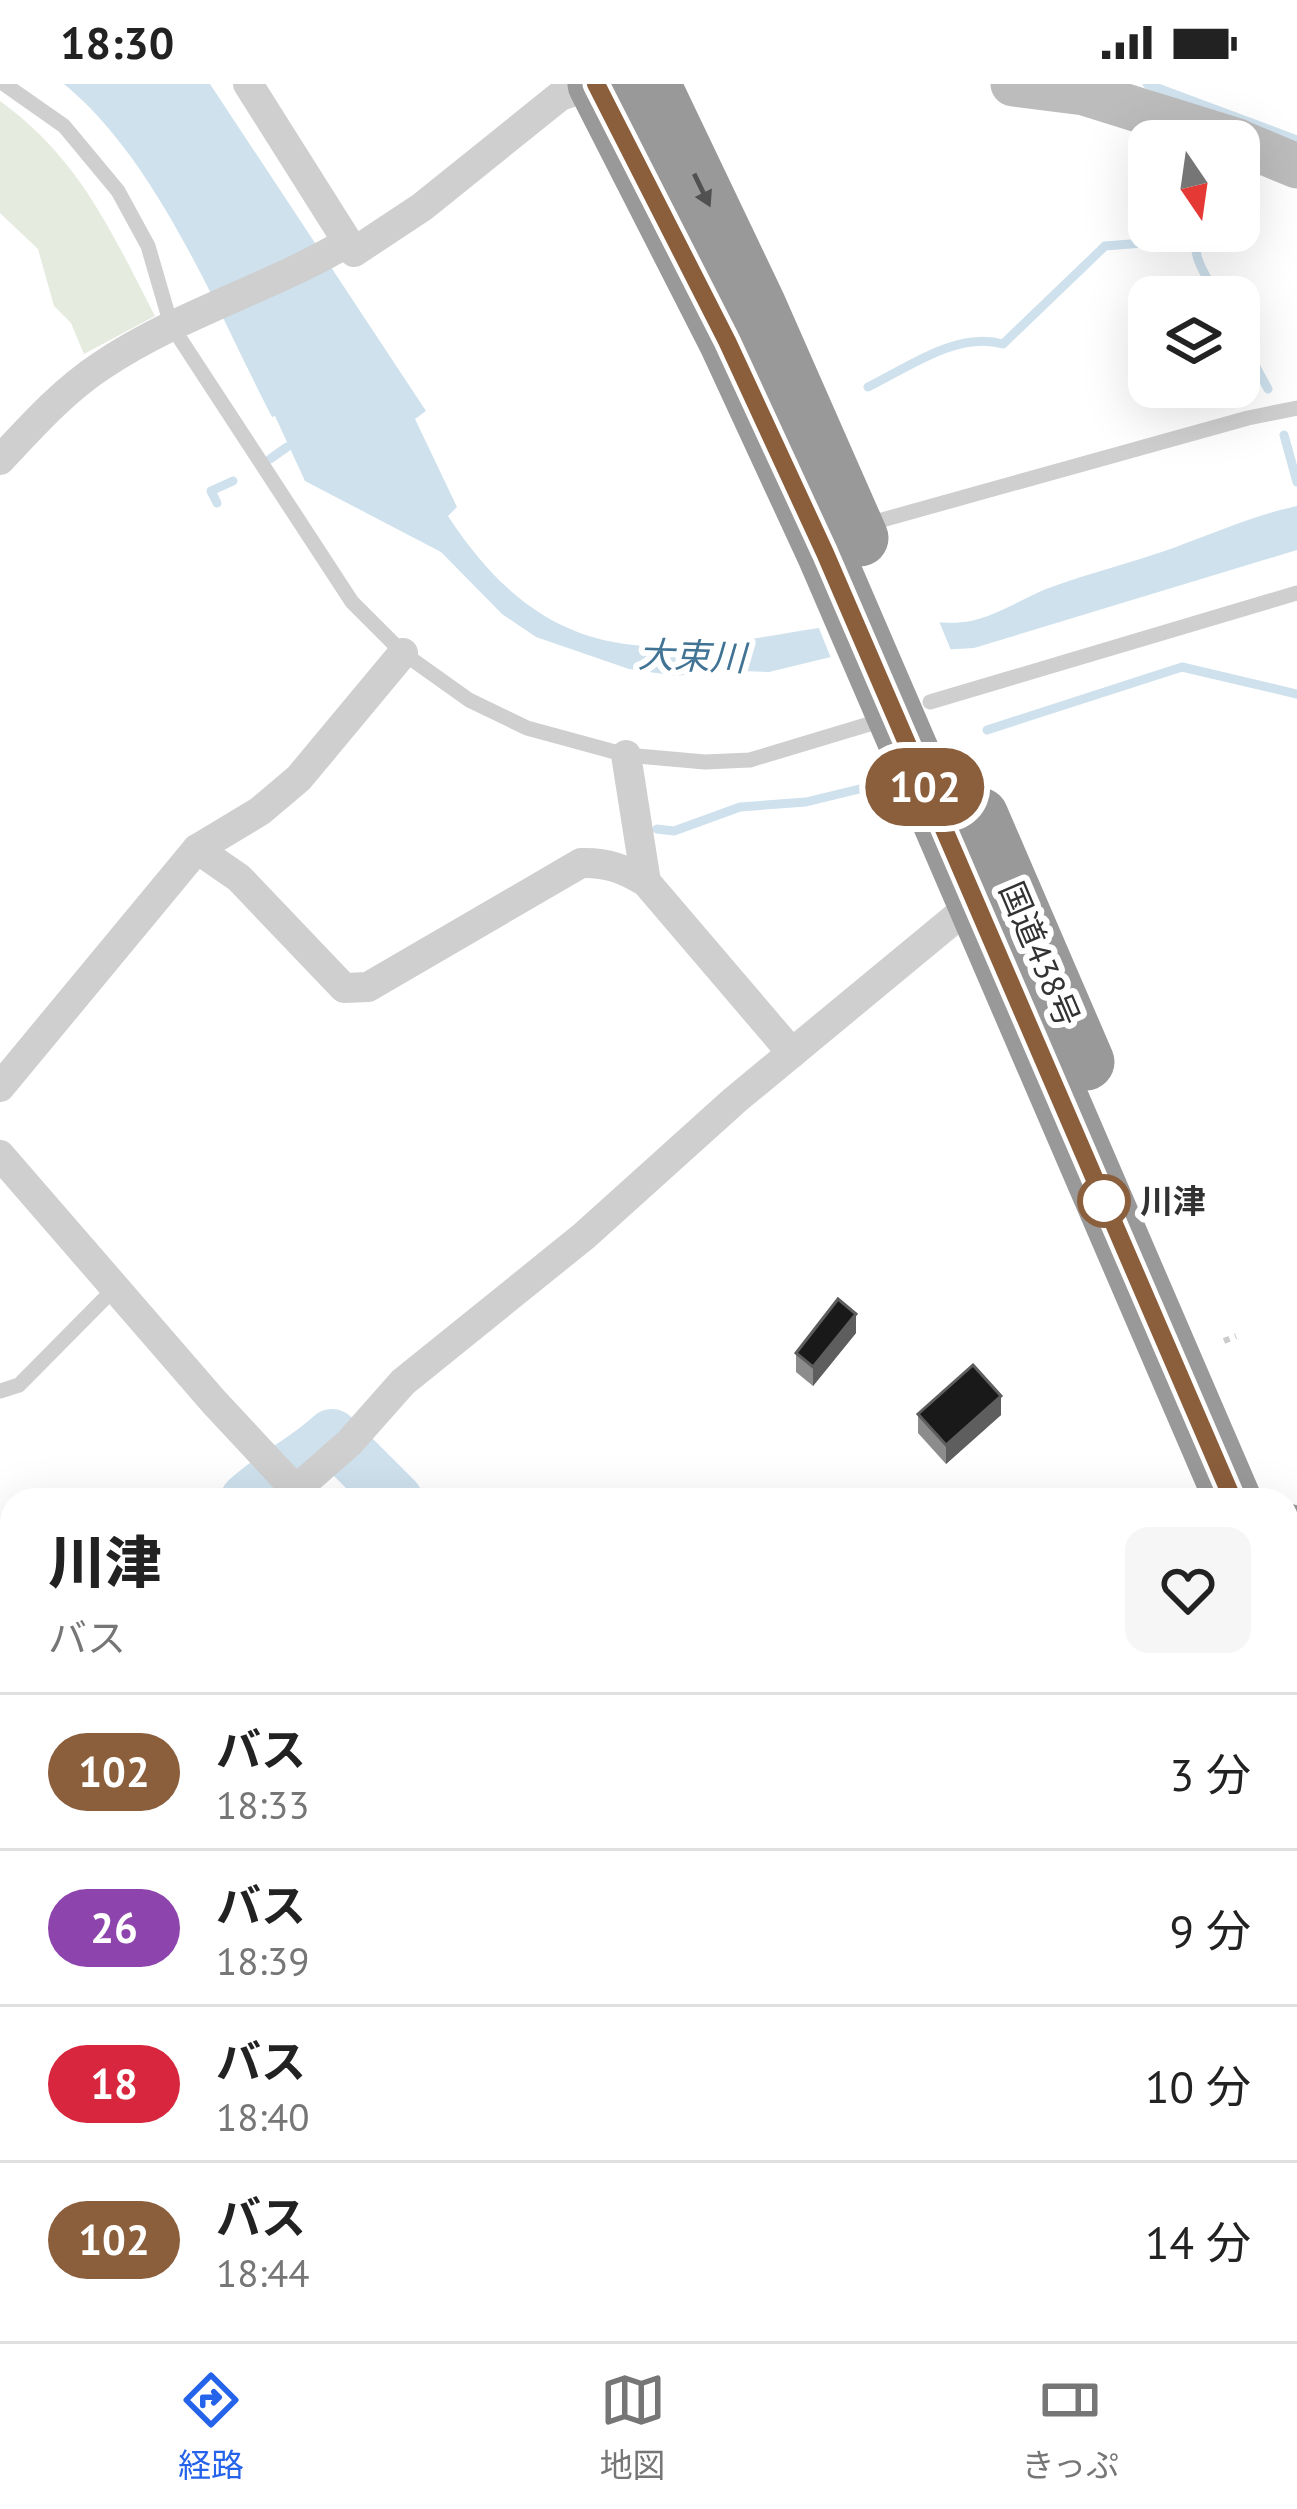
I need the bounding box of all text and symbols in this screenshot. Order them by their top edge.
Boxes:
text: 18:30 [60,13,174,71]
north arrow [1128,120,1260,252]
map controls [1128,120,1260,408]
one-way arrow [692,172,712,207]
button: layers [1128,276,1260,408]
water label: 大束川 [637,630,751,681]
line badge: 102 [856,748,994,826]
text: 102 [889,759,961,814]
street label: 国道438号 [991,875,1090,1033]
marker: 川津 [1079,1176,1129,1226]
place label: 川津 [1140,1179,1206,1222]
text: 川津 [48,1525,162,1599]
button: heart [1125,1527,1251,1653]
text: バス [48,1612,126,1663]
text: バス [216,1720,306,1778]
text: 102 [78,1744,150,1799]
text: 3 分 [1169,1745,1251,1803]
text: 18:33 [216,1779,310,1830]
text: バス [216,1876,306,1934]
text: 26 [90,1900,138,1955]
text: 9 分 [1169,1901,1251,1959]
text: 18:39 [216,1935,310,1986]
text: バス [216,2032,306,2090]
text: 18 [90,2056,138,2111]
text: 10 分 [1145,2057,1251,2115]
text: 18:40 [216,2091,310,2142]
text: バス [216,2188,306,2246]
text: 102 [78,2212,150,2267]
text: 14 分 [1145,2213,1251,2271]
text: 18:44 [216,2247,310,2298]
tab: 経路 [178,2367,244,2487]
tab: 地図 [600,2367,666,2487]
tab: きっぷ [1021,2367,1119,2487]

